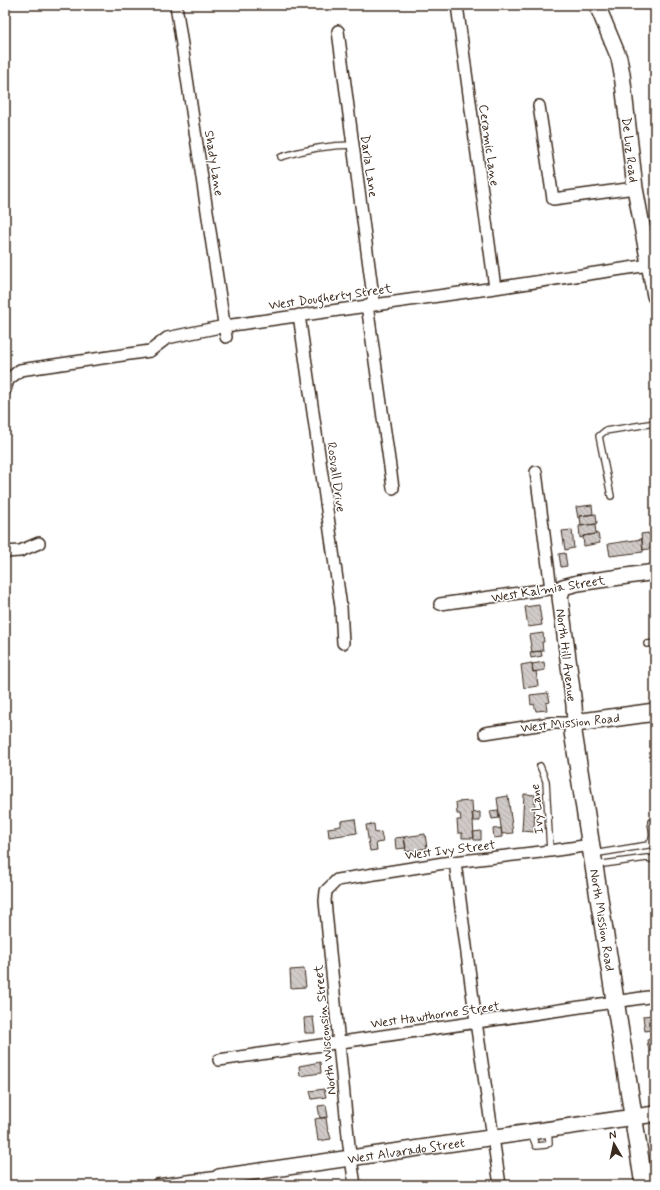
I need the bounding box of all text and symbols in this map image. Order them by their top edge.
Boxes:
street label: Ceramic Lane [474,103,503,187]
street label: De Luz Road [617,117,641,184]
street label: Shady Lane [200,129,227,198]
street label: Darla Lane [356,134,381,199]
street label: West Dougherty Street [267,280,394,317]
street label: Rosvall Drive [322,441,349,513]
street label: West Kalmia Street [490,572,607,607]
street label: North Hill Avenue [551,608,580,703]
street label: West Mission Road [520,710,621,737]
street label: Ivy Lane [527,783,548,834]
street label: West Ivy Street [404,837,496,864]
street label: North Mission Road [585,868,618,973]
street label: North Wisconsin Street [310,964,341,1096]
street label: West Hawthorne Street [370,998,501,1033]
north arrow [594,1124,634,1164]
text: N [608,1128,617,1143]
street label: West Alvarado Street [346,1135,466,1168]

